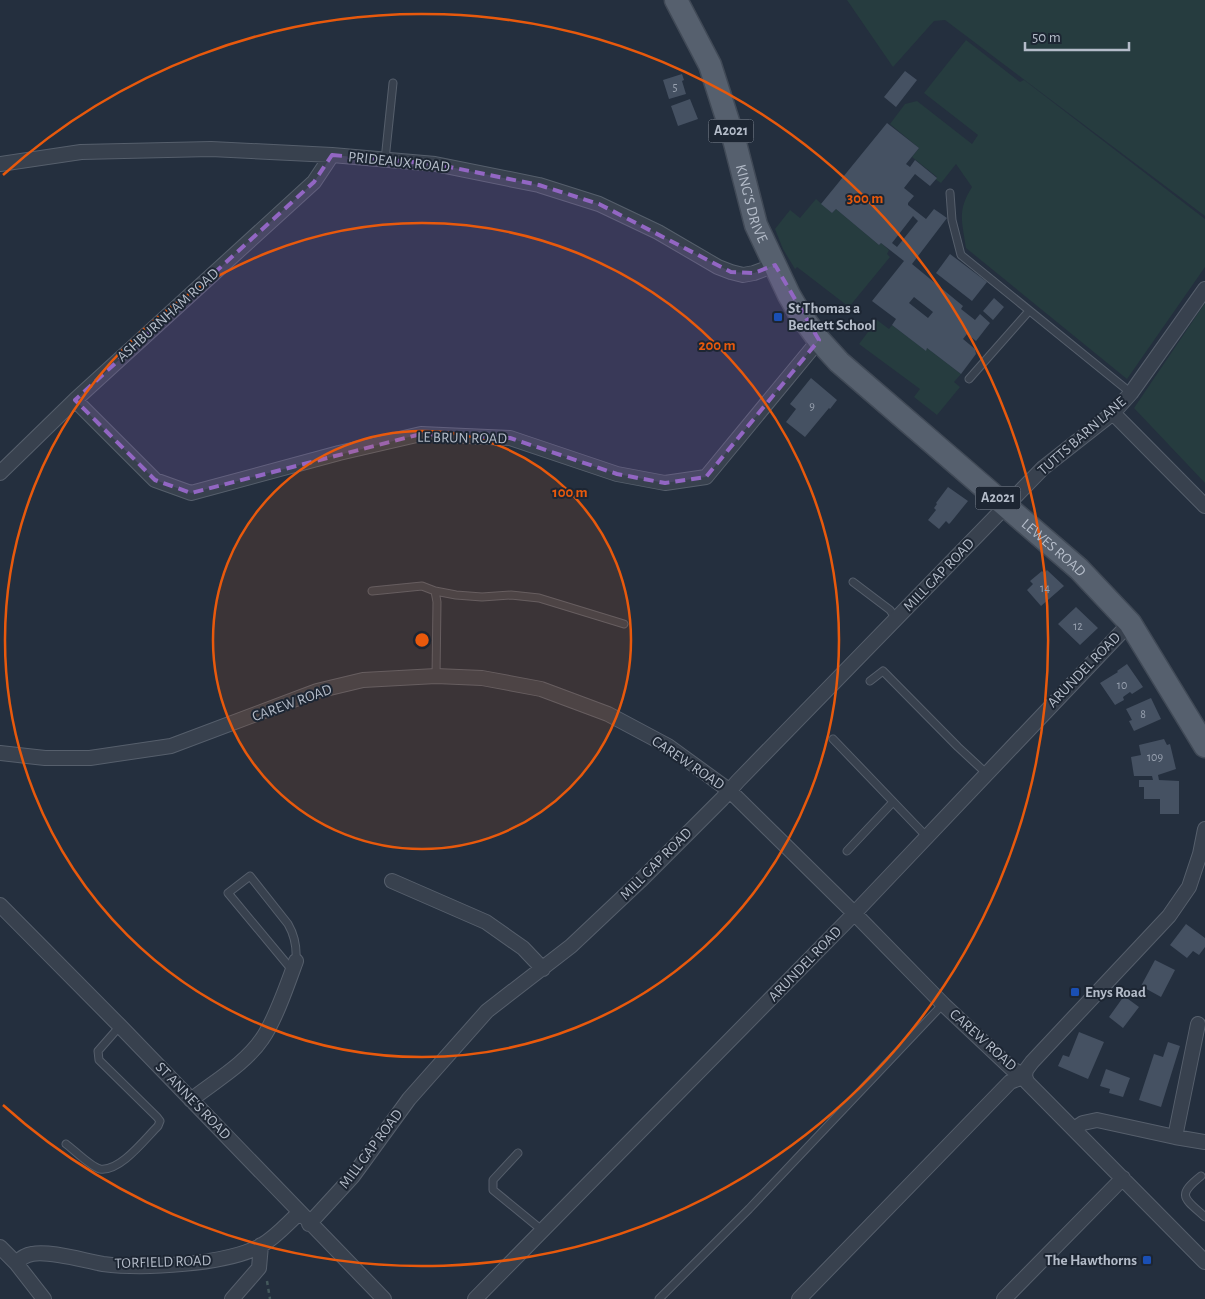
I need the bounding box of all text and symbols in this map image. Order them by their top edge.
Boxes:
scale bar [1025,20,1129,52]
text: 50 m [1032,30,1061,45]
house number: 5 [672,81,678,93]
road number: A2021 [708,120,754,142]
street label: PRIDEAUX ROAD [347,149,451,175]
street label: KING'S DRIVE [733,163,771,245]
text: 300 m [847,191,883,206]
street label: ASHBURNHAM ROAD [114,265,222,364]
place label: St Thomas a Beckett School [788,301,876,333]
marker: St Thomas a Beckett School [772,311,784,323]
text: 200 m [698,338,736,353]
street label: TUTTS BARN LANE [1035,394,1129,478]
house number: 9 [809,400,815,412]
street label: LE BRUN ROAD [417,430,507,446]
text: 100 m [552,485,588,500]
road number: A2021 [976,486,1020,509]
street label: LEWES ROAD [1019,516,1089,579]
street label: MILL GAP ROAD [901,536,977,614]
house number: 14 [1040,582,1050,594]
house number: 12 [1073,620,1083,632]
street label: ARUNDEL ROAD [1045,629,1124,710]
centre of rings [413,631,431,649]
house number: 10 [1117,679,1127,691]
street label: CAREW ROAD [250,682,334,724]
house number: 8 [1140,708,1146,720]
street label: CAREW ROAD [649,733,727,793]
house number: 109 [1147,751,1163,763]
street label: MILL GAP ROAD [617,825,695,903]
street label: ARUNDEL ROAD [766,923,845,1004]
place label: Enys Road [1085,985,1146,1000]
marker: Enys Road [1069,986,1081,998]
street label: CAREW ROAD [947,1006,1019,1074]
street label: ST ANNE'S ROAD [153,1059,234,1143]
street label: MILL GAP ROAD [337,1106,406,1191]
street label: TORFIELD ROAD [114,1253,212,1271]
place label: The Hawthorns [1045,1253,1137,1268]
marker: The Hawthorns [1141,1254,1153,1266]

